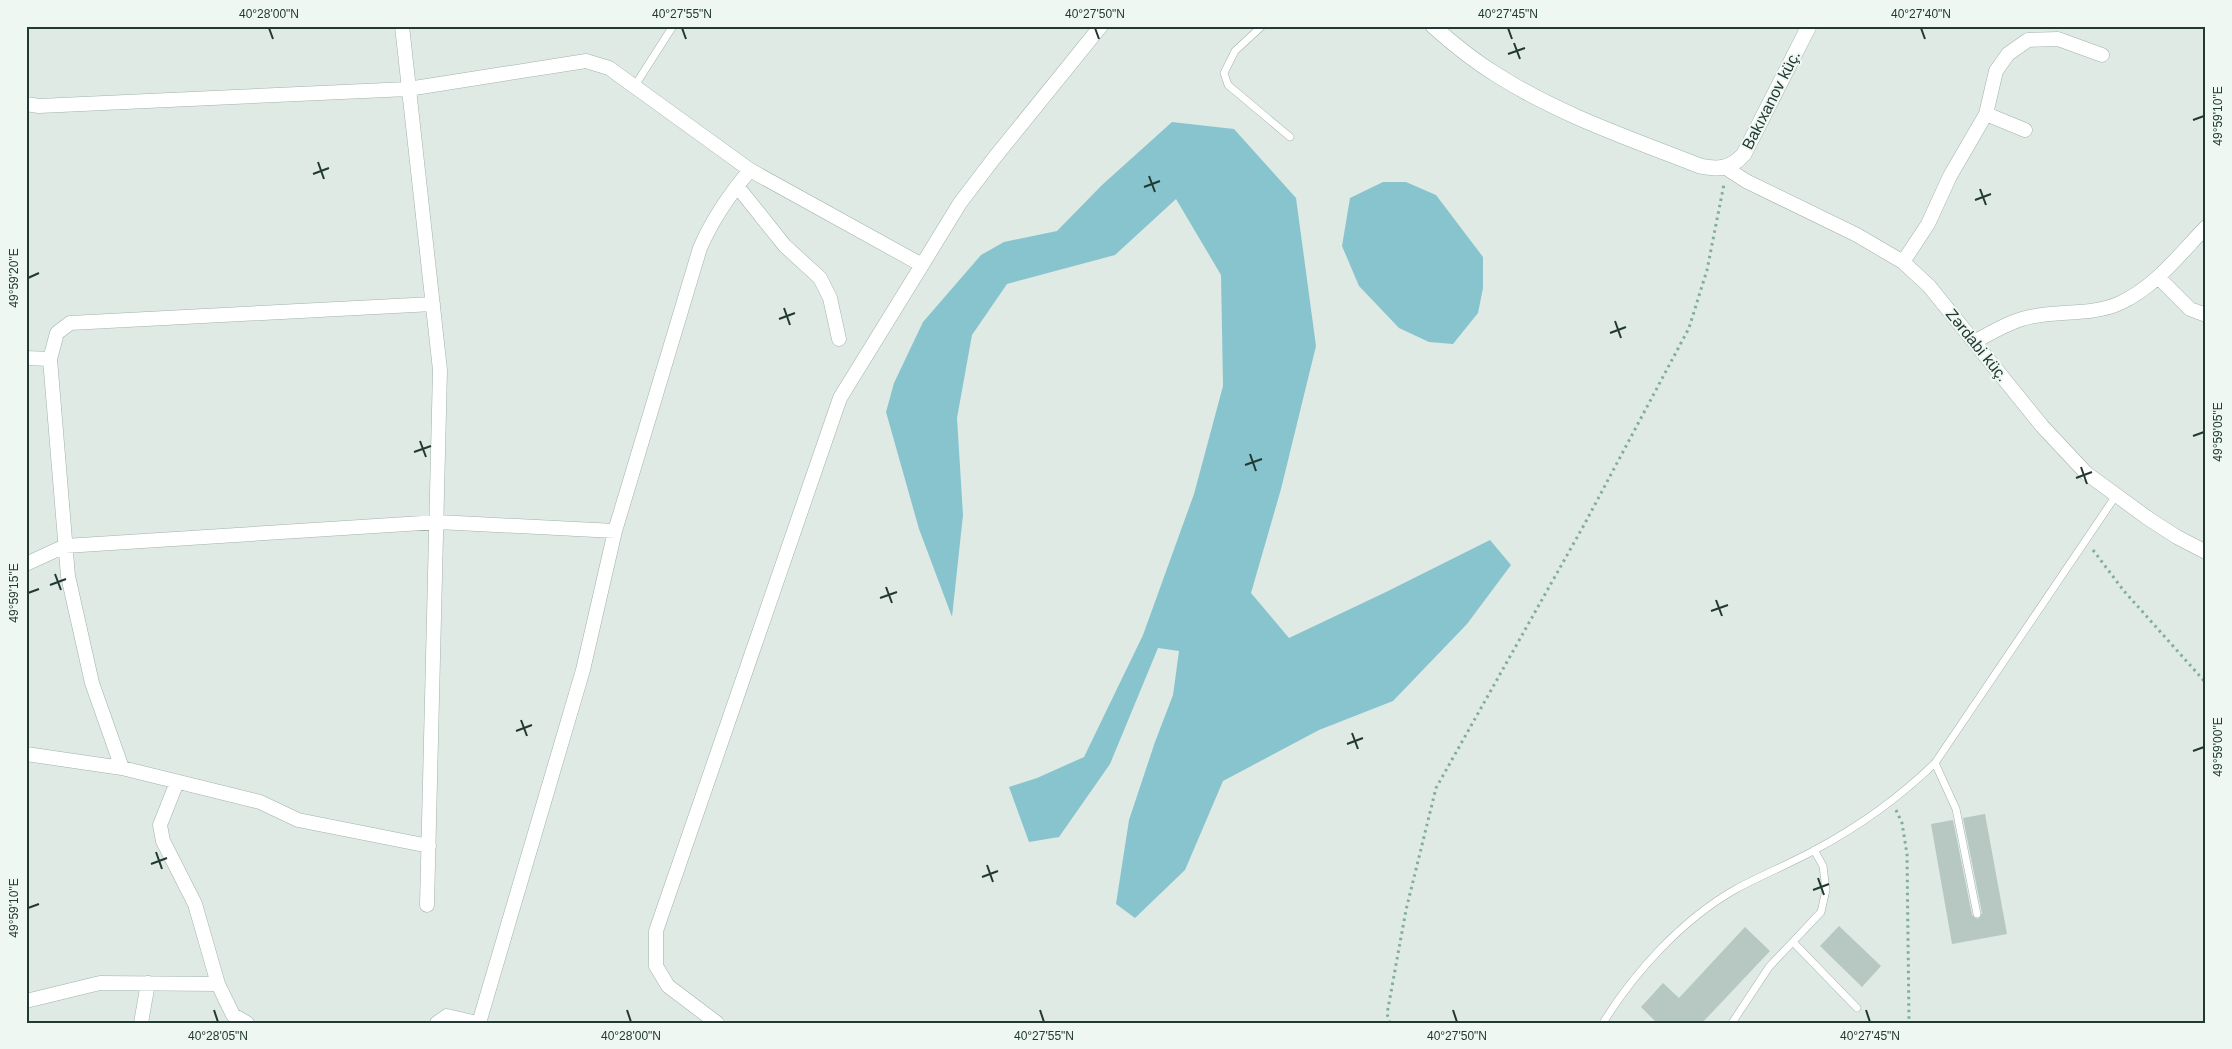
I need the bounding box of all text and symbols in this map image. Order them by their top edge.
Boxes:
text: 40°28'00"N [239,7,299,21]
text: 40°27'55"N [652,7,712,21]
text: 40°27'50"N [1065,7,1125,21]
text: 40°27'45"N [1478,7,1538,21]
text: 40°27'40"N [1891,7,1951,21]
street label: Bakıxanov küç. [1739,48,1803,152]
text: 49°59'10"E [2211,86,2225,146]
text: 49°59'20"E [7,248,21,308]
street label: Zərdabi küç. [1943,305,2011,385]
text: 49°59'05"E [2211,402,2225,462]
text: 49°59'15"E [7,563,21,623]
text: 49°59'00"E [2211,717,2225,777]
text: 49°59'10"E [7,878,21,938]
text: 40°28'05"N [188,1029,248,1043]
text: 40°28'00"N [601,1029,661,1043]
text: 40°27'55"N [1014,1029,1074,1043]
text: 40°27'50"N [1427,1029,1487,1043]
text: 40°27'45"N [1840,1029,1900,1043]

